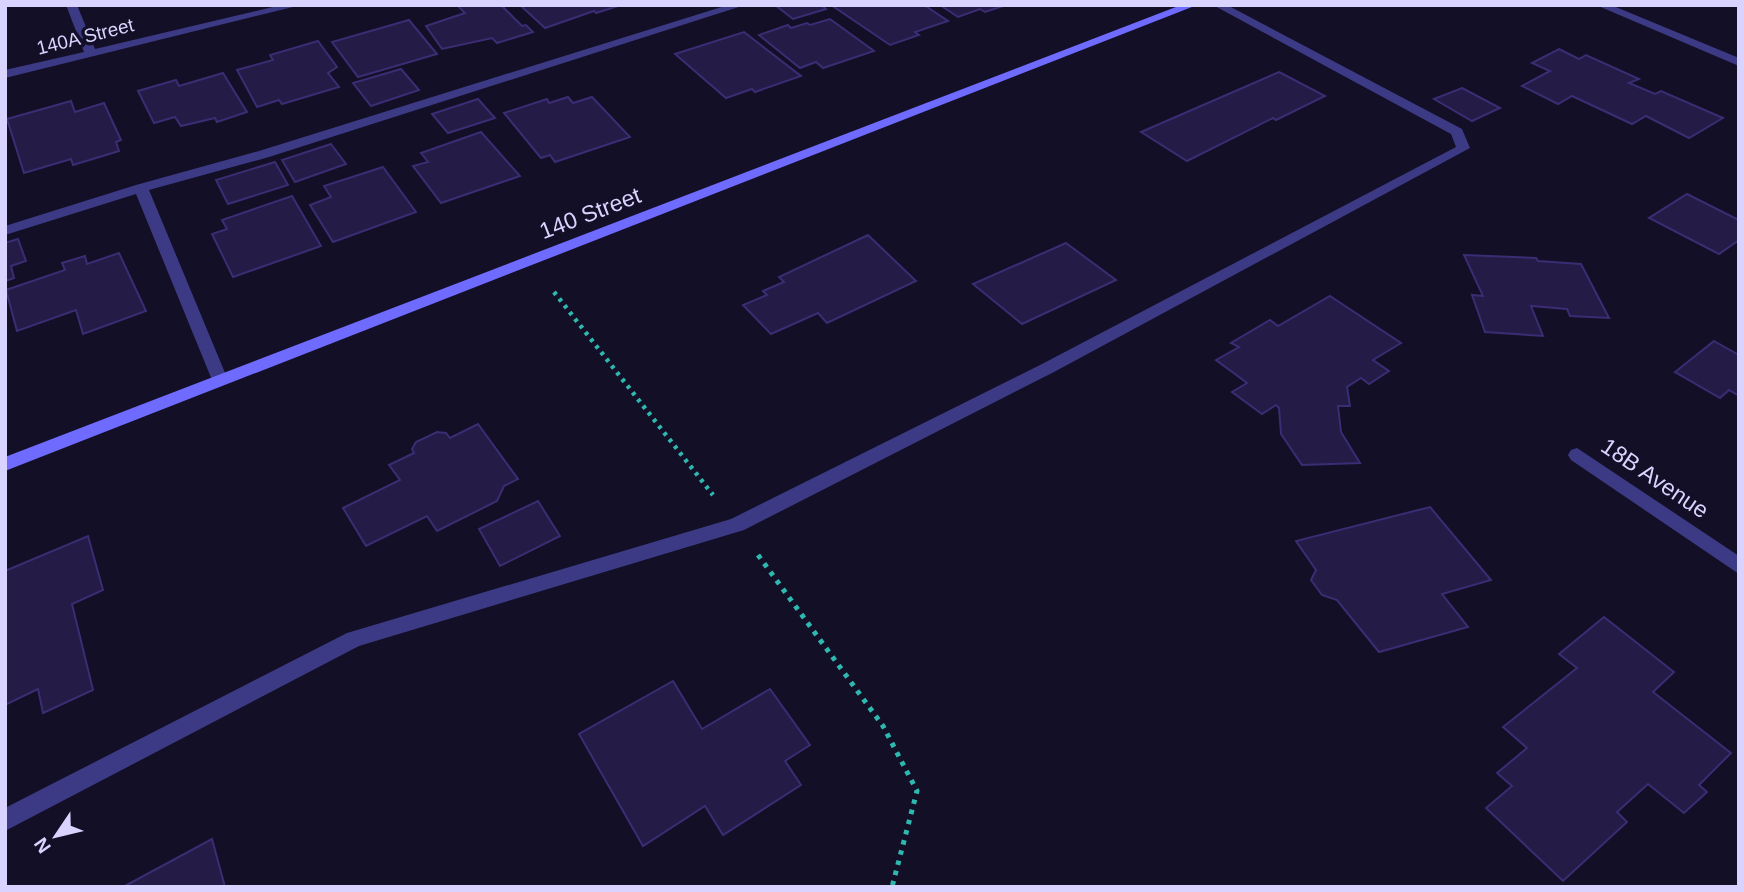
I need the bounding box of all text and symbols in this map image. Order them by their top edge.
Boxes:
street label: 140A Street [34,14,137,59]
street label: 140 Street [536,182,645,244]
street label: 18B Avenue [1596,433,1714,523]
north arrow [21,801,91,871]
text: N [30,834,55,857]

